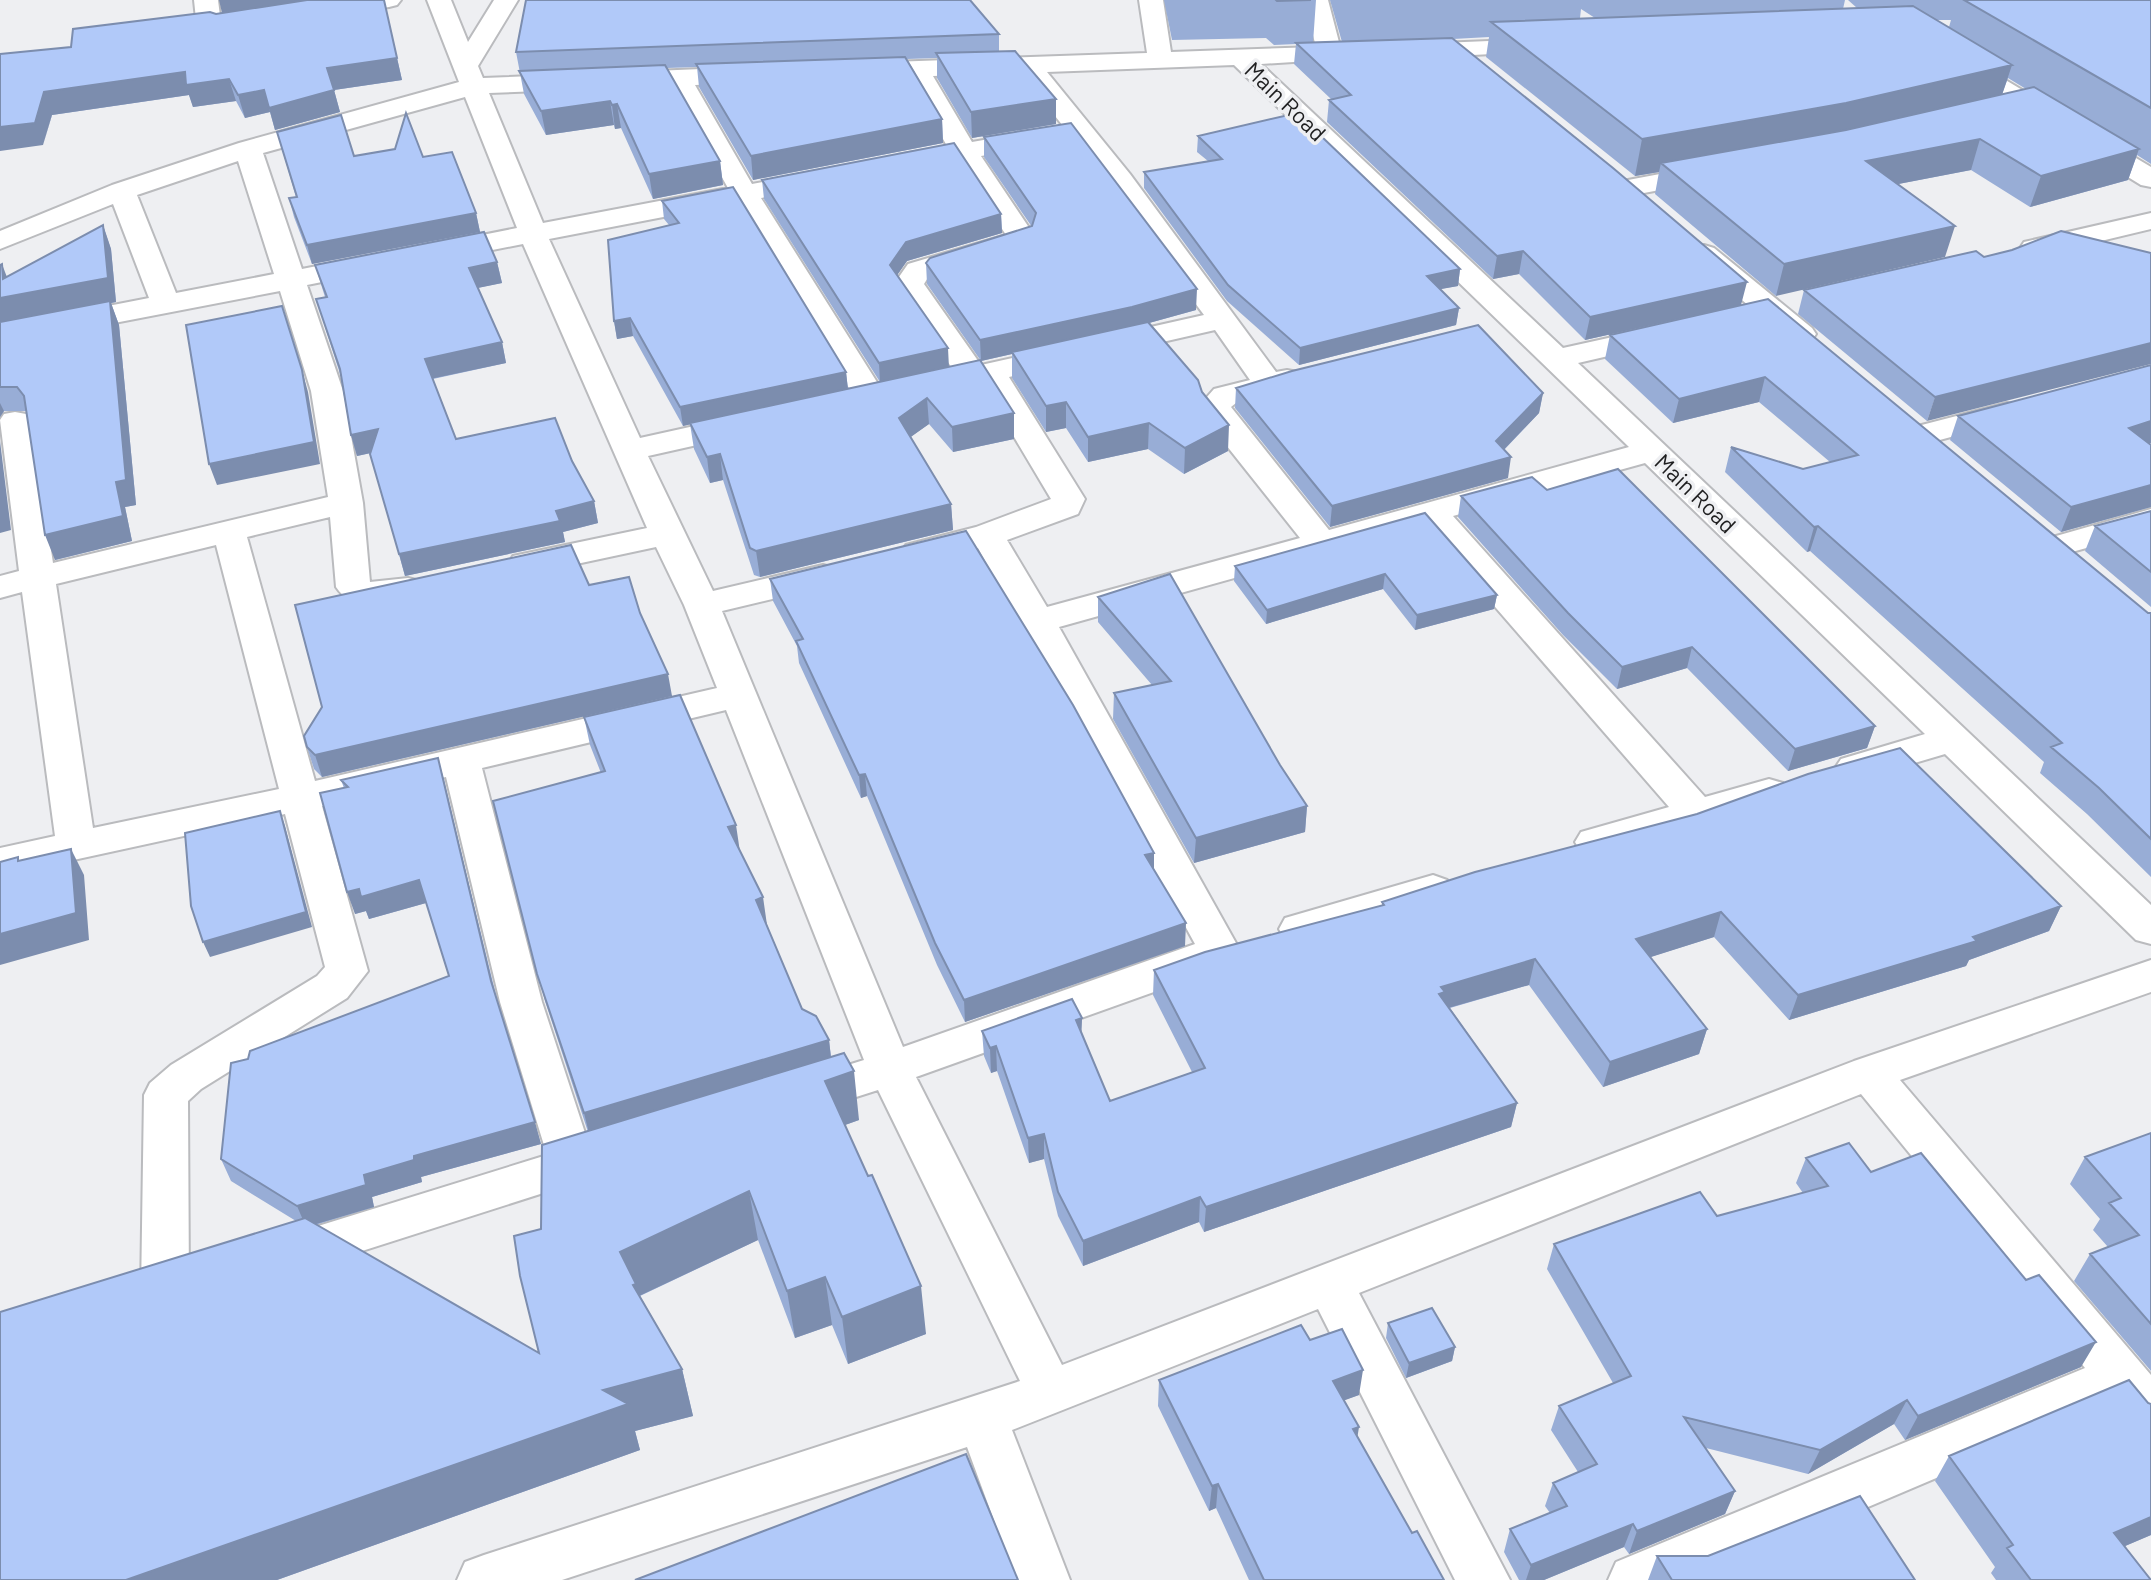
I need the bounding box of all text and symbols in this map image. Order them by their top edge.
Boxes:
street label: Main Road [1240,56,1332,146]
street label: Main Road [1650,448,1742,538]

